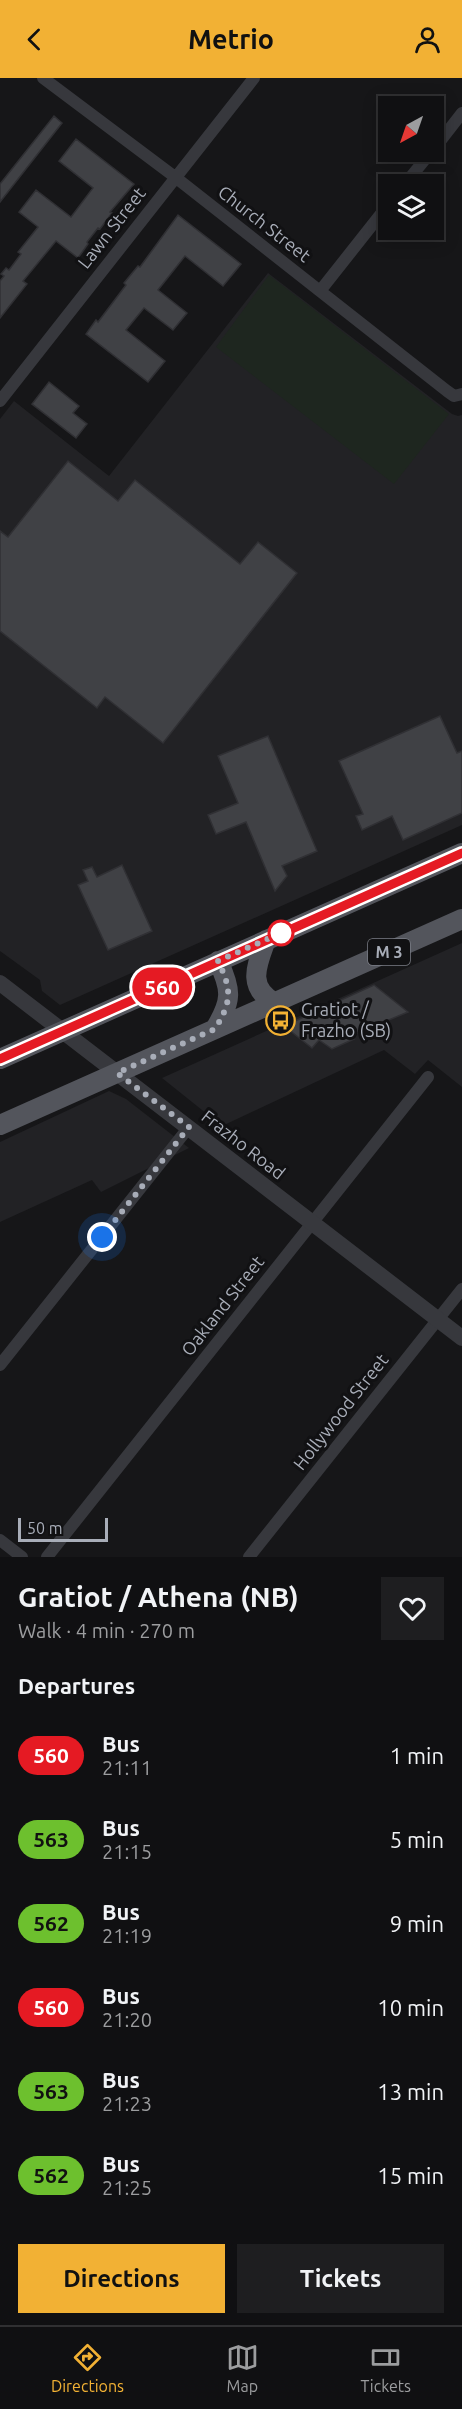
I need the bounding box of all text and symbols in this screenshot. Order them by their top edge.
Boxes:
icon: back [18,23,51,56]
icon: person [411,23,444,56]
text: Metrio [188,24,274,54]
north arrow [378,96,444,162]
map controls [378,96,444,240]
button: layers [378,174,444,240]
street label: Church Street [215,181,315,265]
street label: Lawn Street [73,183,149,272]
unlabelled marker [268,920,294,946]
road number: M 3 [368,939,410,965]
line badge: 560 [128,968,196,1006]
text: 560 [144,975,180,999]
place label: Gratiot / Frazho (SB) [301,999,391,1041]
bus stop icon: Gratiot / Frazho (SB) [264,1004,296,1036]
street label: Frazho Road [198,1106,289,1183]
your location [87,1222,117,1252]
street label: Oakland Street [177,1251,267,1359]
street label: Hollywood Street [289,1350,392,1473]
scale bar [18,1515,108,1542]
text: 50 m [27,1519,63,1537]
button: heart [381,1577,444,1640]
text: Gratiot / Athena (NB) [18,1581,299,1612]
text: Walk · 4 min · 270 m [18,1619,195,1642]
text: Departures [18,1673,135,1698]
text: Bus [102,1731,140,1756]
text: 560 [33,1743,69,1767]
text: 1 min [390,1743,444,1768]
text: 21:11 [102,1756,152,1779]
text: Bus [102,1815,140,1840]
text: 563 [33,1827,69,1851]
text: 5 min [390,1827,444,1852]
text: 21:15 [102,1840,152,1863]
text: Bus [102,1899,140,1924]
text: 562 [33,1911,69,1935]
text: 9 min [390,1911,444,1936]
text: 21:19 [102,1924,152,1947]
text: Bus [102,1983,140,2008]
text: 560 [33,1995,69,2019]
text: 10 min [377,1995,444,2020]
text: 21:20 [102,2008,152,2031]
text: Bus [102,2067,140,2092]
text: 563 [33,2079,69,2103]
text: 13 min [377,2079,444,2104]
text: 21:23 [102,2092,152,2115]
text: Bus [102,2151,140,2176]
text: 562 [33,2163,69,2187]
text: 15 min [377,2163,444,2188]
text: 21:25 [102,2176,152,2199]
button: Directions [18,2244,225,2313]
button: Tickets [237,2244,444,2313]
tab: Directions [51,2341,124,2395]
tab: Map [226,2341,259,2395]
tab: Tickets [361,2341,411,2395]

